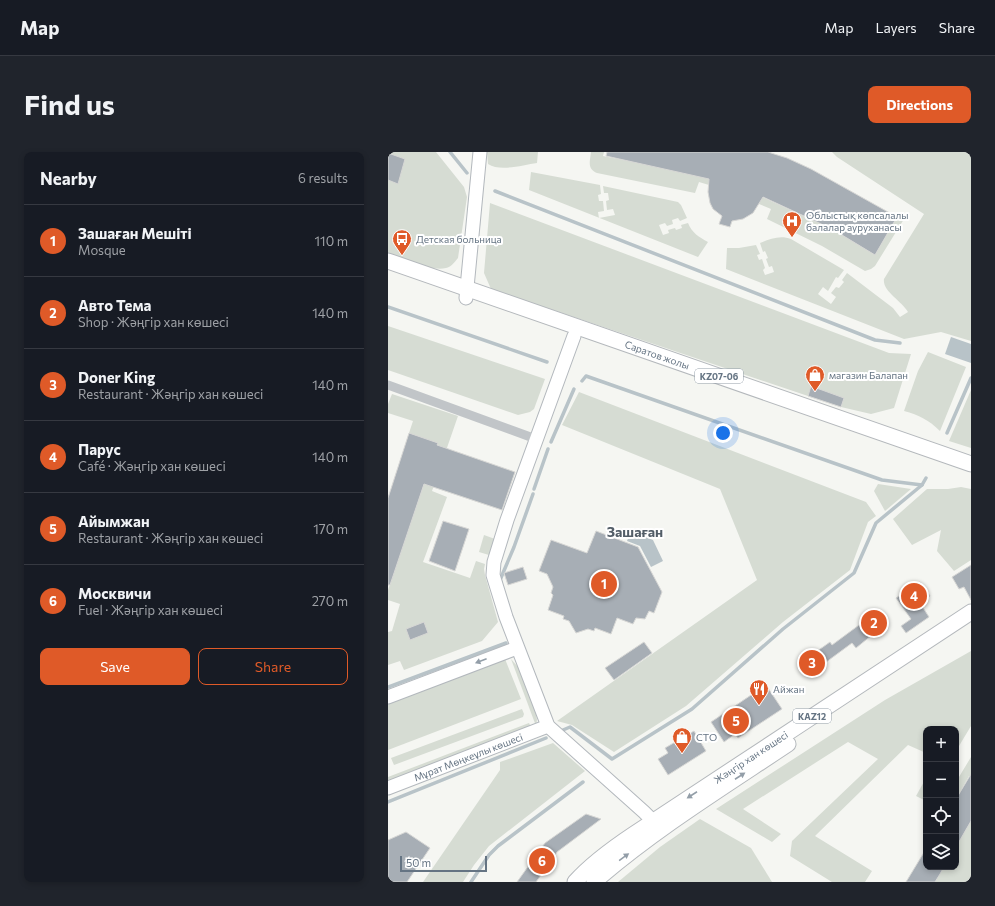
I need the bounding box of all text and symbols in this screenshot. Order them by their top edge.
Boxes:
text: Map [20,16,59,39]
text: Map [825,19,853,36]
text: Layers [875,19,917,36]
text: Share [939,19,975,36]
button: Directions [868,86,971,123]
text: Find us [24,87,115,121]
text: Nearby [40,168,97,189]
text: 6 results [298,170,348,186]
place label: Облыстық көпсалалы балалар ауруханасы [806,209,909,233]
hospital icon: Облыстық көпсалалы балалар ауруханасы [781,210,803,238]
text: Зашаған Мешіті [78,224,192,242]
bus stop icon: Детская больница [391,228,413,256]
text: 1 [50,233,56,249]
text: 110 m [315,233,348,249]
place label: Детская больница [416,233,502,245]
text: Mosque [78,242,126,258]
text: Авто Тема [78,296,151,314]
text: 2 [49,305,57,321]
text: 140 m [312,305,348,321]
text: Shop · Жәңгір хан көшесі [78,314,229,330]
street label: Саратов жолы [623,338,691,371]
shop icon: магазин Балапан [804,364,826,392]
text: Doner King [78,368,155,386]
road number: KZ07-06 [695,369,743,383]
place label: магазин Балапан [829,369,908,381]
text: 3 [49,377,57,393]
text: 140 m [312,377,348,393]
text: Restaurant · Жәңгір хан көшесі [78,386,263,402]
your location [713,423,733,443]
text: Парус [78,440,121,458]
text: 4 [49,449,57,465]
text: 140 m [312,449,348,465]
text: Café · Жәңгір хан көшесі [78,458,226,474]
text: Айымжан [78,512,150,530]
text: 5 [49,521,57,537]
text: 170 m [313,521,348,537]
district label: Зашаған [607,523,663,540]
text: Restaurant · Жәңгір хан көшесі [78,530,263,546]
pin: 1 [591,569,617,599]
pin: 4 [901,581,927,611]
text: Москвичи [78,584,151,602]
text: 6 [49,593,57,609]
text: 270 m [312,593,348,609]
text: Fuel · Жәңгір хан көшесі [78,602,223,618]
pin: 2 [861,608,887,638]
button: Save [40,648,190,685]
button: Share [198,648,348,685]
pin: 3 [799,648,825,678]
one-way arrow [474,659,486,665]
restaurant icon: Айжан [748,678,770,706]
place label: Айжан [773,683,804,695]
pin: 5 [723,706,749,736]
road number: KAZ12 [793,709,831,723]
shop icon: СТО [671,726,693,754]
map controls [923,726,959,870]
button: + [923,726,959,762]
street label: Жәңгір хан көшесі [711,728,790,786]
street label: Мұрат Мөңкеұлы көшесі [412,730,524,783]
place label: СТО [696,731,717,743]
button: − [923,762,959,798]
one-way arrow [735,772,745,780]
one-way arrow [687,791,698,798]
button: locate [923,798,959,834]
button: layers [923,834,959,870]
pin: 6 [529,846,555,876]
one-way arrow [619,853,630,861]
scale bar [400,854,487,873]
text: 50 m [406,856,431,869]

